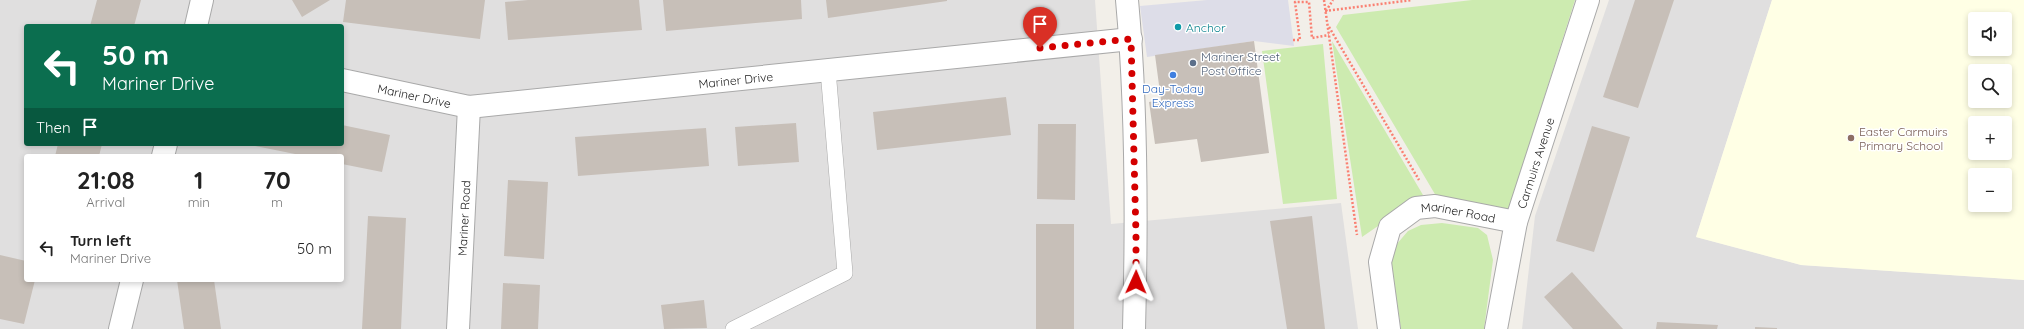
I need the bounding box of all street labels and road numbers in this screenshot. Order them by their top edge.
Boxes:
street label: Mariner Drive [698,68,774,91]
street label: Mariner Drive [376,80,453,111]
street label: Carmuirs Avenue [1513,115,1557,210]
street label: Mariner Road [454,180,473,256]
street label: Mariner Road [1420,198,1497,225]

